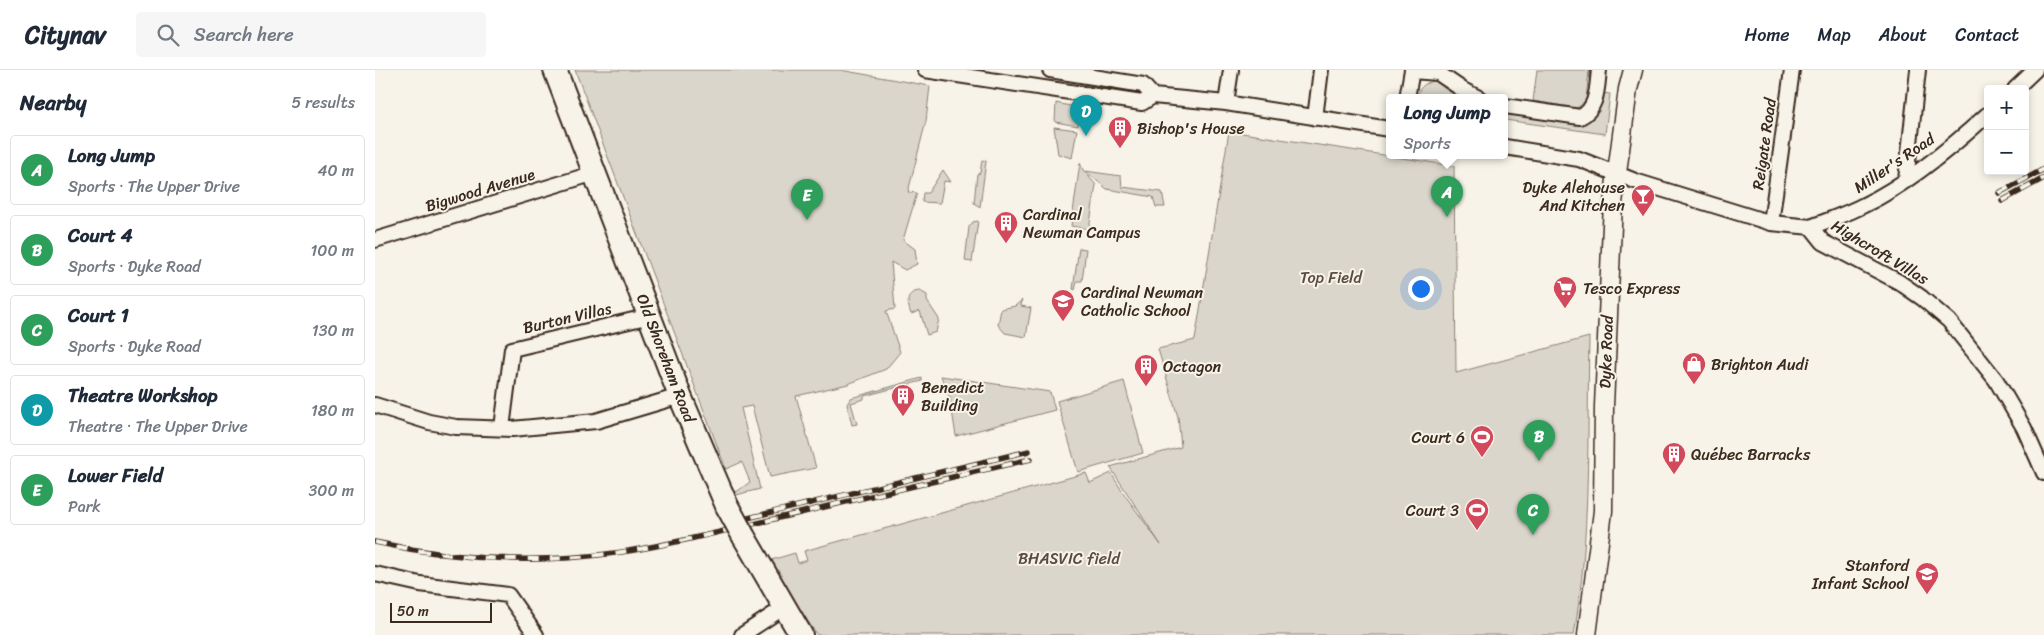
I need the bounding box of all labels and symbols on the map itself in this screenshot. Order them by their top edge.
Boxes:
pin: D [1070,95,1102,136]
street label: Reigate Road [1743,95,1785,192]
place label: Bishop's House [1137,114,1245,143]
building icon: Bishop's House [1107,115,1133,149]
street label: Miller's Road [1847,124,1942,201]
street label: Bigwood Avenue [422,159,539,220]
place label: Dyke Alehouse And Kitchen [1523,173,1625,220]
pin: A [1431,176,1463,217]
pin: E [791,179,823,220]
bar icon: Dyke Alehouse And Kitchen [1630,183,1656,217]
place label: Cardinal Newman Campus [1023,200,1141,247]
building icon: Cardinal Newman Campus [993,210,1019,244]
street label: Highcroft Villas [1825,211,1935,293]
park label: Top Field [1300,263,1364,292]
place label: Tesco Express [1583,274,1681,303]
supermarket icon: Tesco Express [1552,275,1578,309]
your location [1408,276,1434,302]
place label: Cardinal Newman Catholic School [1081,278,1204,325]
school or university icon: Cardinal Newman Catholic School [1050,288,1076,322]
street label: Old Shoreham Road [628,289,704,428]
street label: Burton Villas [520,294,614,342]
street label: Dyke Road [1590,313,1622,389]
place label: Brighton Audi [1711,350,1809,379]
shop icon: Brighton Audi [1681,351,1707,385]
place label: Octagon [1163,352,1222,381]
building icon: Octagon [1133,353,1159,387]
place label: Benedict Building [921,373,984,420]
building icon: Benedict Building [890,383,916,417]
pin: B [1523,420,1555,461]
place label: Court 6 [1412,423,1465,452]
sports icon: Court 6 [1469,424,1495,458]
place label: Québec Barracks [1691,440,1811,469]
building icon: Québec Barracks [1661,441,1687,475]
pin: C [1517,494,1549,535]
place label: Court 3 [1406,496,1459,525]
sports icon: Court 3 [1464,497,1490,531]
park label: BHASVIC field [1018,544,1122,573]
place label: Stanford Infant School [1811,551,1911,598]
school or university icon: Stanford Infant School [1914,561,1940,595]
scale bar [390,600,493,623]

